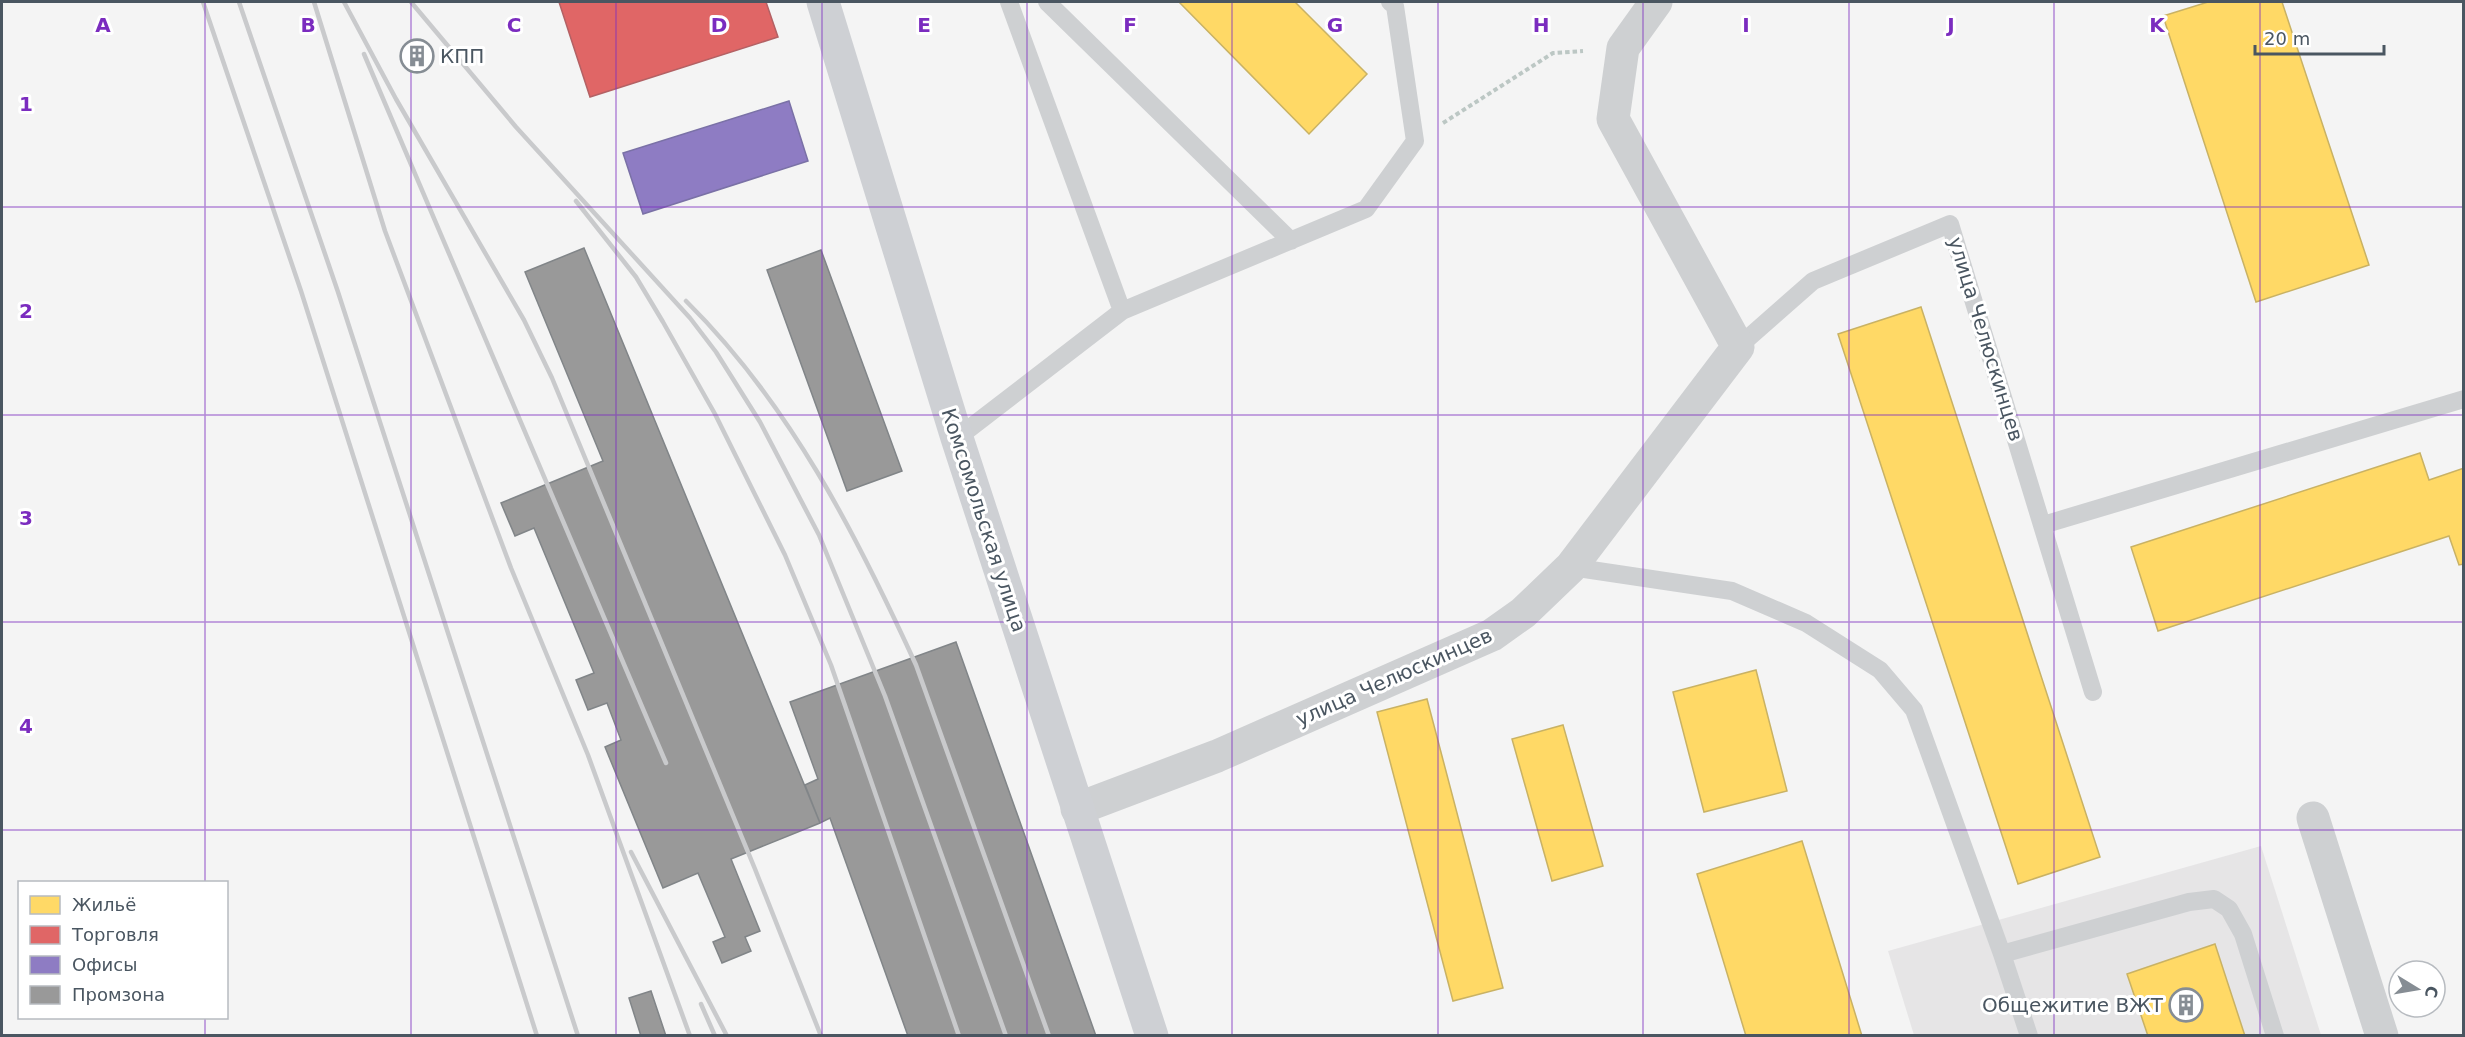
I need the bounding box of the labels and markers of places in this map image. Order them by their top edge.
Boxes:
building icon: КПП [399,38,435,74]
place label: КПП [440,44,484,68]
building icon: Общежитие ВЖТ [2168,987,2204,1023]
place label: Общежитие ВЖТ [1982,993,2164,1017]

